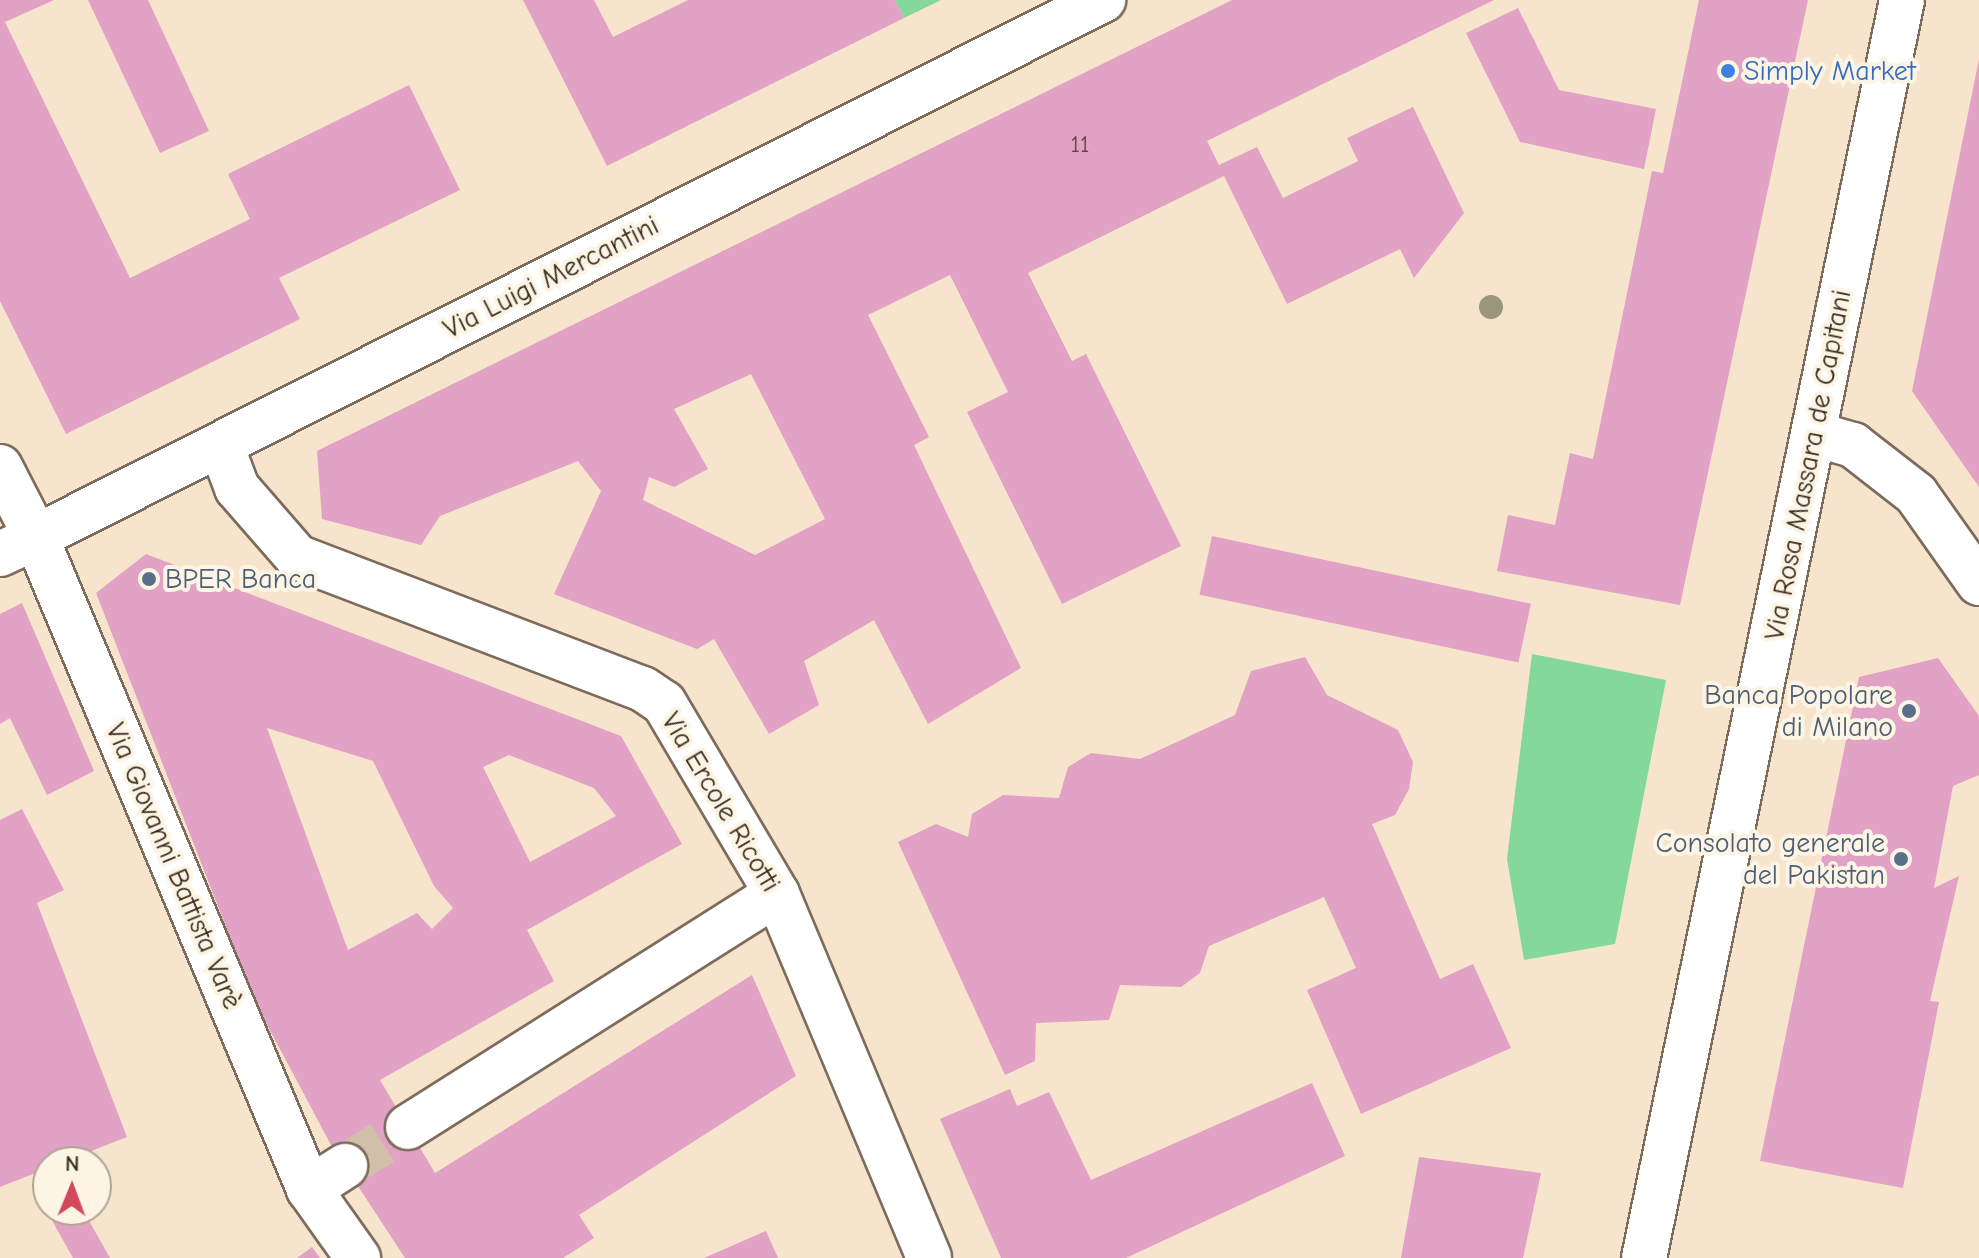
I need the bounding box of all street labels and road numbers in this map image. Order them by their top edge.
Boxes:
street label: Via Luigi Mercantini [438,208,664,346]
street label: Via Rosa Massara de Capitani [1758,287,1858,643]
street label: Via Ercole Ricotti [654,706,788,898]
street label: Via Giovanni Battista Varè [98,718,250,1014]

